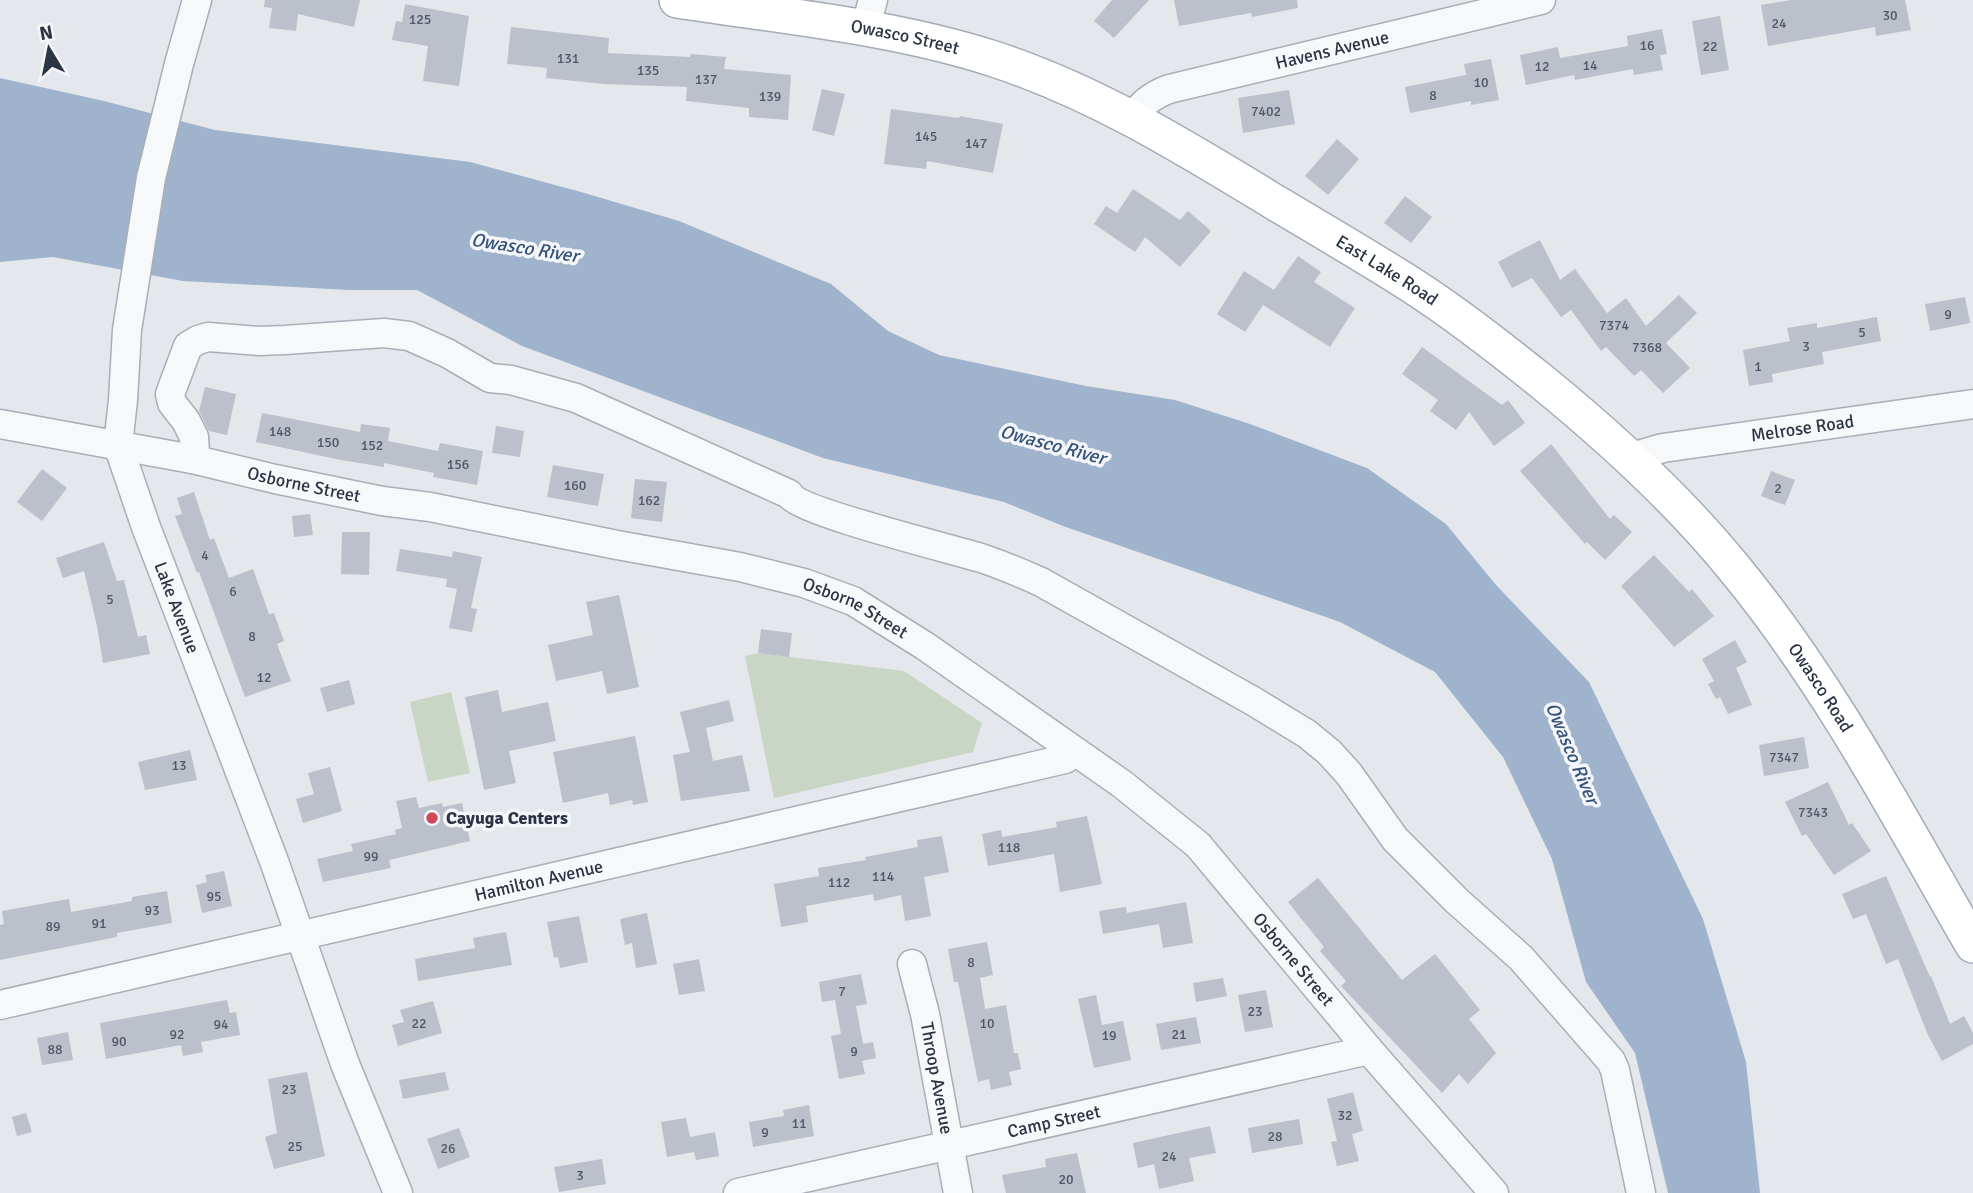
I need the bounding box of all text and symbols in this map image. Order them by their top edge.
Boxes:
house number: 30 [1882,7,1898,24]
house number: 125 [409,11,431,28]
north arrow [14,14,84,84]
street label: Owasco Street [849,15,962,59]
house number: 24 [1771,15,1787,32]
text: N [38,20,55,46]
street label: Havens Avenue [1273,26,1391,74]
house number: 16 [1639,37,1655,54]
house number: 22 [1702,38,1718,55]
house number: 131 [557,50,579,67]
house number: 14 [1582,57,1598,74]
house number: 12 [1534,58,1550,75]
house number: 135 [637,62,659,79]
house number: 137 [695,71,717,88]
house number: 10 [1473,74,1489,91]
house number: 8 [1429,87,1437,104]
house number: 139 [759,88,781,105]
house number: 7402 [1251,103,1281,120]
house number: 145 [915,128,937,145]
house number: 147 [965,135,987,152]
water label: Owasco River [470,228,583,269]
street label: East Lake Road [1332,230,1442,310]
house number: 9 [1944,306,1952,323]
house number: 7374 [1599,317,1630,334]
house number: 5 [1858,324,1866,341]
house number: 3 [1802,338,1810,355]
house number: 7368 [1632,339,1662,356]
house number: 1 [1754,358,1762,375]
street label: Melrose Road [1749,410,1855,446]
water label: Owasco River [997,419,1111,471]
house number: 148 [269,423,291,440]
house number: 150 [317,434,339,451]
house number: 152 [361,437,383,454]
house number: 156 [447,456,469,473]
street label: Osborne Street [245,462,362,507]
house number: 160 [564,477,586,494]
house number: 2 [1774,480,1782,497]
house number: 162 [638,492,660,509]
house number: 4 [201,547,209,564]
street label: Lake Avenue [149,559,204,656]
street label: Osborne Street [800,573,912,643]
house number: 6 [229,583,237,600]
house number: 5 [106,591,114,608]
house number: 8 [248,628,256,645]
street label: Owasco Road [1784,639,1858,736]
house number: 12 [256,669,272,686]
water label: Owasco River [1540,699,1605,811]
house number: 7347 [1769,749,1799,766]
house number: 13 [171,757,187,774]
house number: 7343 [1798,804,1828,821]
place label: Cayuga Centers [446,807,568,829]
marker: Cayuga Centers [424,810,440,826]
house number: 118 [998,839,1020,856]
house number: 99 [363,848,379,865]
street label: Hamilton Avenue [472,855,605,906]
house number: 114 [872,868,895,885]
house number: 112 [828,874,850,891]
house number: 95 [206,888,222,905]
house number: 93 [144,902,160,919]
street label: Osborne Street [1248,908,1339,1011]
house number: 91 [91,915,107,932]
house number: 89 [45,918,61,935]
house number: 8 [967,954,975,971]
house number: 7 [838,983,846,1000]
house number: 23 [1247,1003,1263,1020]
house number: 22 [411,1015,427,1032]
house number: 10 [979,1015,995,1032]
house number: 94 [213,1016,229,1033]
street label: Throop Avenue [916,1020,958,1136]
house number: 92 [169,1026,185,1043]
house number: 21 [1171,1026,1187,1043]
house number: 19 [1101,1027,1117,1044]
house number: 90 [111,1033,127,1050]
house number: 88 [47,1041,63,1058]
house number: 9 [850,1043,858,1060]
house number: 23 [281,1081,297,1098]
street label: Camp Street [1005,1100,1103,1143]
house number: 32 [1337,1107,1353,1124]
house number: 11 [791,1115,807,1132]
house number: 9 [761,1124,769,1141]
house number: 28 [1267,1128,1283,1145]
house number: 25 [287,1138,303,1155]
house number: 26 [440,1140,456,1157]
house number: 24 [1161,1148,1177,1165]
house number: 3 [576,1167,584,1184]
house number: 20 [1058,1171,1074,1188]

